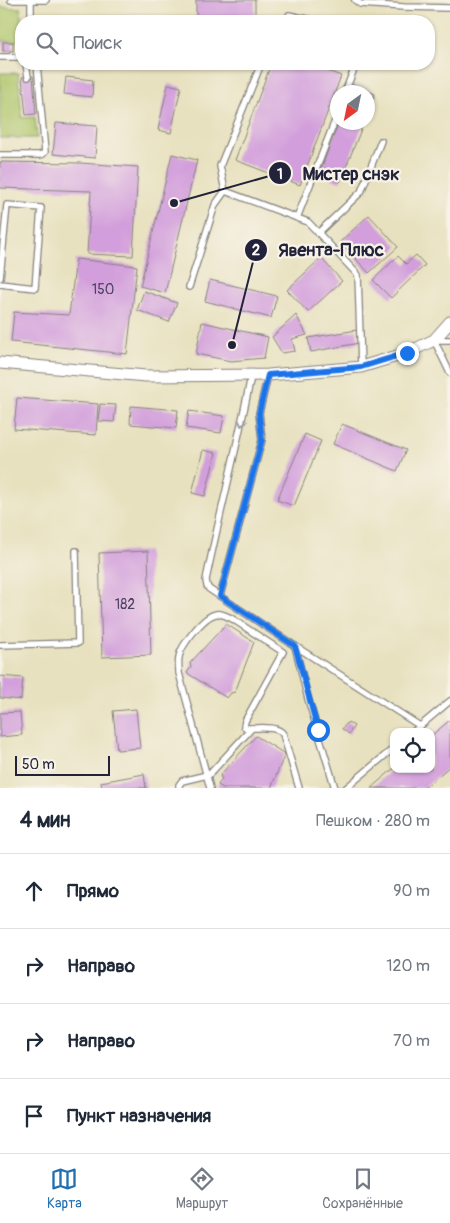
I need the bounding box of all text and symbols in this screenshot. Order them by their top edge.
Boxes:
search box [15,15,435,70]
icon: search [33,29,61,57]
text: Поиск [73,31,123,55]
north arrow [330,85,375,130]
callout: Мистер снэк [268,157,410,190]
text: Мистер снэк [302,163,400,186]
text: 1 [277,165,283,184]
callout: Явента-Плюс [244,233,394,266]
text: Явента-Плюс [278,239,384,262]
text: 2 [252,241,260,260]
house number: 150 [92,281,114,298]
route end [396,342,419,365]
one-way arrow [237,419,248,428]
house number: 182 [115,596,135,613]
route start [307,719,330,742]
map controls [390,728,435,773]
button: locate [390,728,435,773]
scale bar [15,753,110,776]
text: 50 m [22,756,55,773]
text: 4 мин [20,807,70,834]
text: Пешком · 280 m [316,811,430,831]
icon: ahead [20,877,48,905]
text: Прямо [67,879,119,903]
text: 90 m [393,881,430,901]
icon: right [20,952,48,980]
text: Направо [67,954,135,978]
text: 120 m [386,956,430,976]
icon: right [20,1027,48,1055]
text: Направо [67,1029,135,1053]
text: 70 m [393,1031,430,1051]
icon: arrive [20,1102,48,1130]
text: Пункт назначения [67,1104,211,1128]
tab: Карта [47,1165,82,1212]
tab: Маршрут [176,1165,228,1212]
tab: Сохранённые [322,1165,403,1212]

